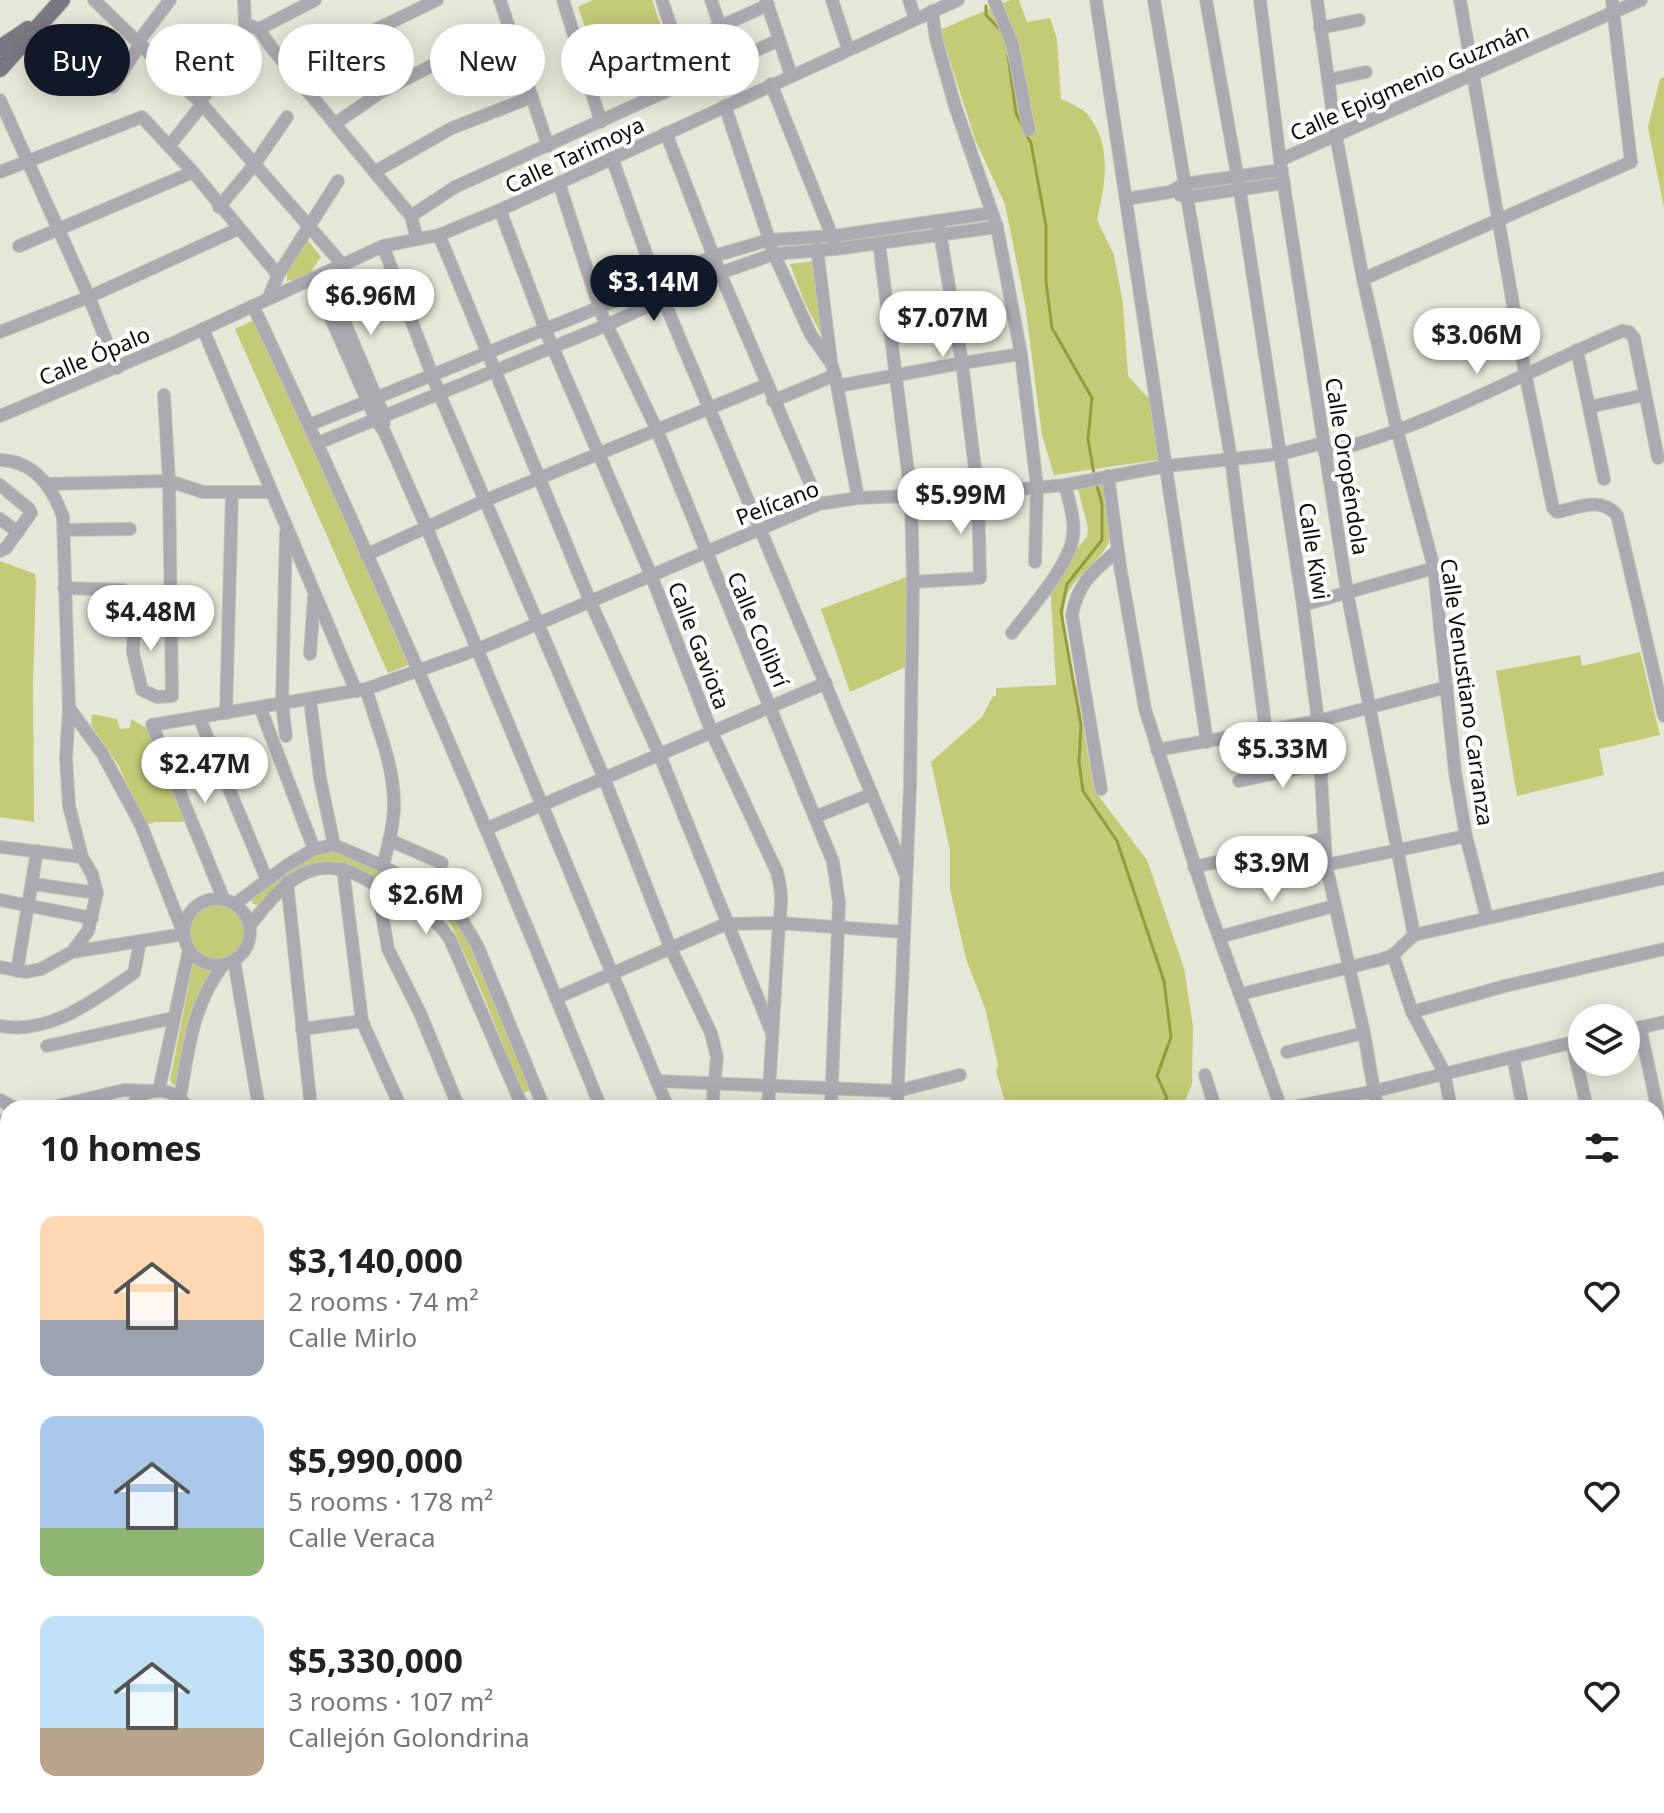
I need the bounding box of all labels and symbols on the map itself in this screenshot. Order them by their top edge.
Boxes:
street label: Calle Epigmenio Guzmán [1285,15,1533,147]
street label: Calle Tarimoya [500,109,648,199]
pin: $3.14M [589,255,719,323]
pin: $6.96M [306,269,436,337]
pin: $7.07M [878,291,1008,359]
pin: $3.06M [1412,308,1542,376]
street label: Calle Ópalo [34,318,154,392]
street label: Calle Oropéndola [1319,375,1377,557]
pin: $5.99M [896,468,1026,536]
street label: Pelícano [731,472,823,532]
street label: Calle Kiwi [1293,500,1337,602]
street label: Calle Venustiano Carranza [1434,556,1502,828]
street label: Calle Colibrí [721,567,797,692]
street label: Calle Gaviota [662,577,738,713]
pin: $4.48M [86,585,216,653]
pin: $5.33M [1218,722,1348,790]
pin: $2.47M [140,737,270,805]
pin: $3.9M [1216,836,1328,904]
pin: $2.6M [370,868,482,936]

